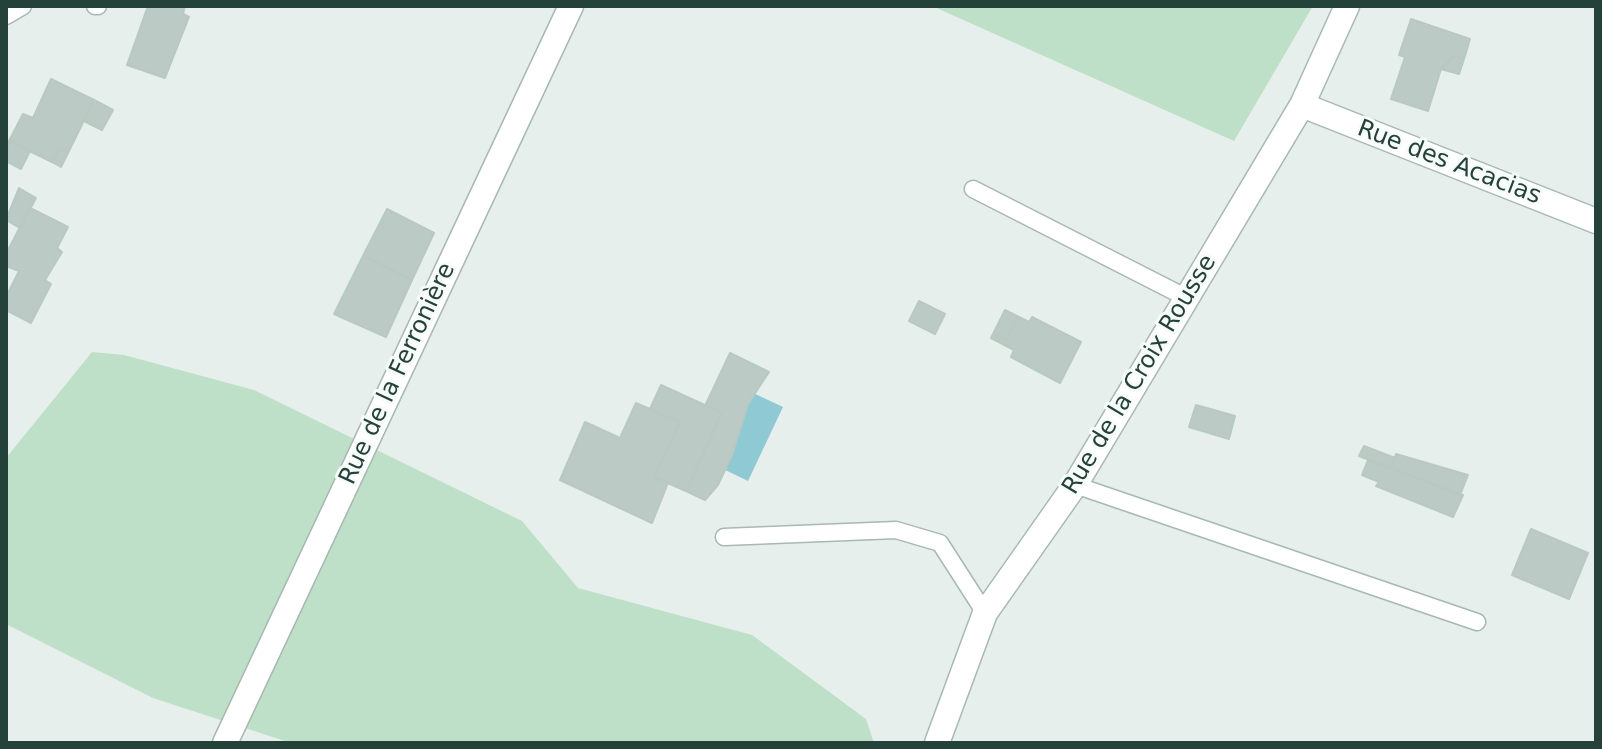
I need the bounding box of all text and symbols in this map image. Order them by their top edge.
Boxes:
street label: Rue des Acacias [1353,115,1545,211]
street label: Rue de la Croix Rousse [1057,250,1223,500]
street label: Rue de la Ferronière [334,259,462,489]

